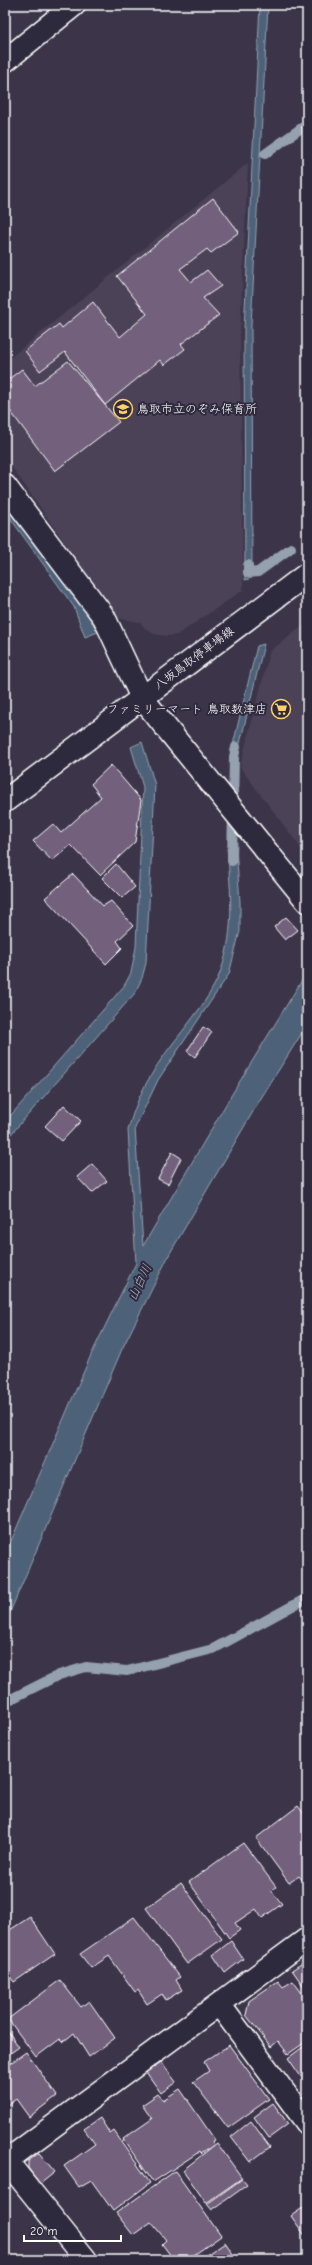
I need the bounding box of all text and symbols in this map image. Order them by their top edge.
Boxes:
school or university icon: 鳥取市立のぞみ保育所 [112,398,134,420]
place label: 鳥取市立のぞみ保育所 [137,402,257,416]
street label: 八坂鳥取停車場線 [151,624,237,692]
supermarket icon: ファミリーマート 鳥取数津店 [270,698,292,720]
place label: ファミリーマート 鳥取数津店 [107,702,267,716]
water label: 山白川 [124,1261,154,1303]
scale bar [24,2217,121,2243]
text: 20 m [30,2224,58,2238]

